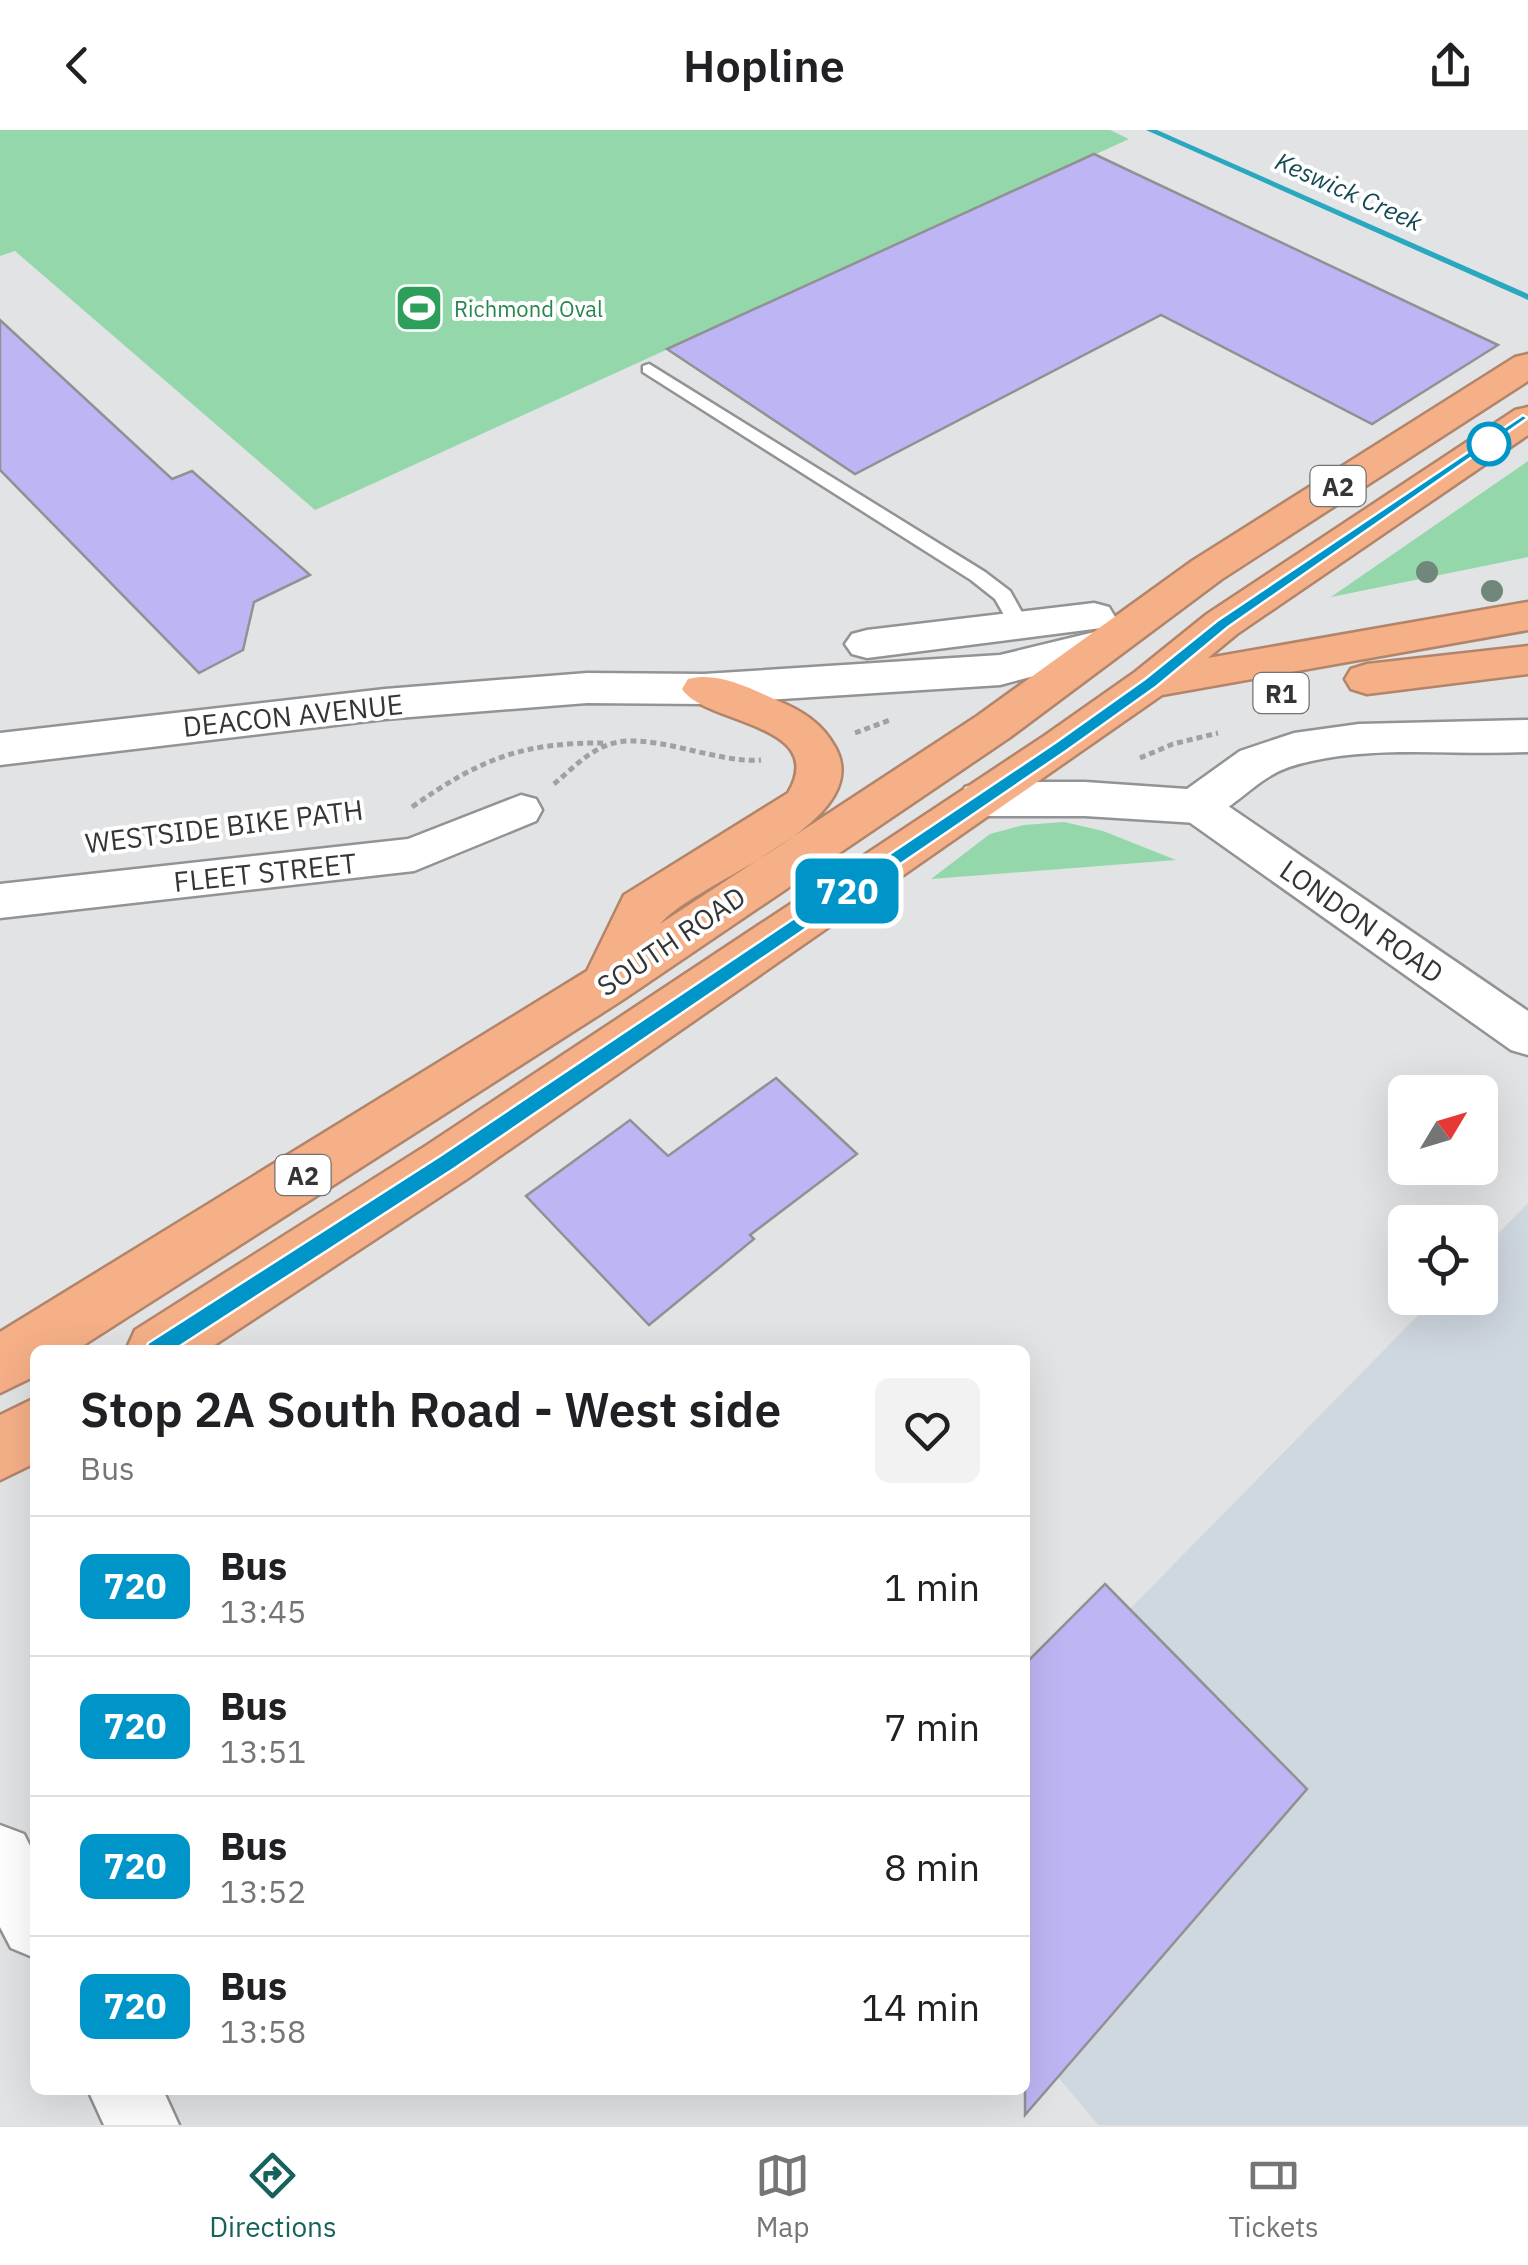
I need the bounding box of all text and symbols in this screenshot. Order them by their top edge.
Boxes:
text: Hopline [683,36,845,94]
icon: back [50,38,105,93]
icon: share [1423,38,1478,93]
water label: Keswick Creek [1271,144,1428,238]
sports icon: Richmond Oval [393,282,445,334]
place label: Richmond Oval [454,294,603,323]
unlabelled marker [1468,423,1510,465]
road number: A2 [1310,466,1366,506]
road number: R1 [1254,673,1308,713]
street label: DEACON AVENUE [181,685,405,745]
street label: WESTSIDE BIKE PATH [83,791,365,861]
street label: FLEET STREET [172,844,358,900]
street label: LONDON ROAD [1273,851,1451,991]
line badge: 720 [790,858,904,924]
text: 720 [815,868,879,914]
street label: SOUTH ROAD [590,878,752,1004]
north arrow [1388,1075,1498,1185]
map controls [1388,1075,1498,1315]
road number: A2 [276,1155,330,1195]
button: locate [1388,1205,1498,1315]
text: Stop 2A South Road - West side [80,1378,781,1440]
button: heart [875,1378,980,1483]
text: Bus [80,1447,135,1489]
text: Bus [220,1541,287,1590]
text: 1 min [884,1562,980,1611]
text: 720 [103,1563,167,1609]
text: 13:45 [220,1590,306,1632]
text: Bus [220,1681,287,1730]
text: 7 min [884,1702,980,1751]
text: 720 [103,1703,167,1749]
text: 13:51 [220,1730,306,1772]
text: Bus [220,1821,287,1870]
text: 8 min [884,1842,980,1891]
text: 720 [103,1843,167,1889]
text: 13:52 [220,1870,306,1912]
text: Bus [220,1961,287,2010]
text: 14 min [861,1982,980,2031]
text: 720 [103,1983,167,2029]
text: 13:58 [220,2010,306,2052]
tab: Directions [209,2148,337,2245]
tab: Map [755,2148,810,2245]
tab: Tickets [1229,2148,1319,2245]

